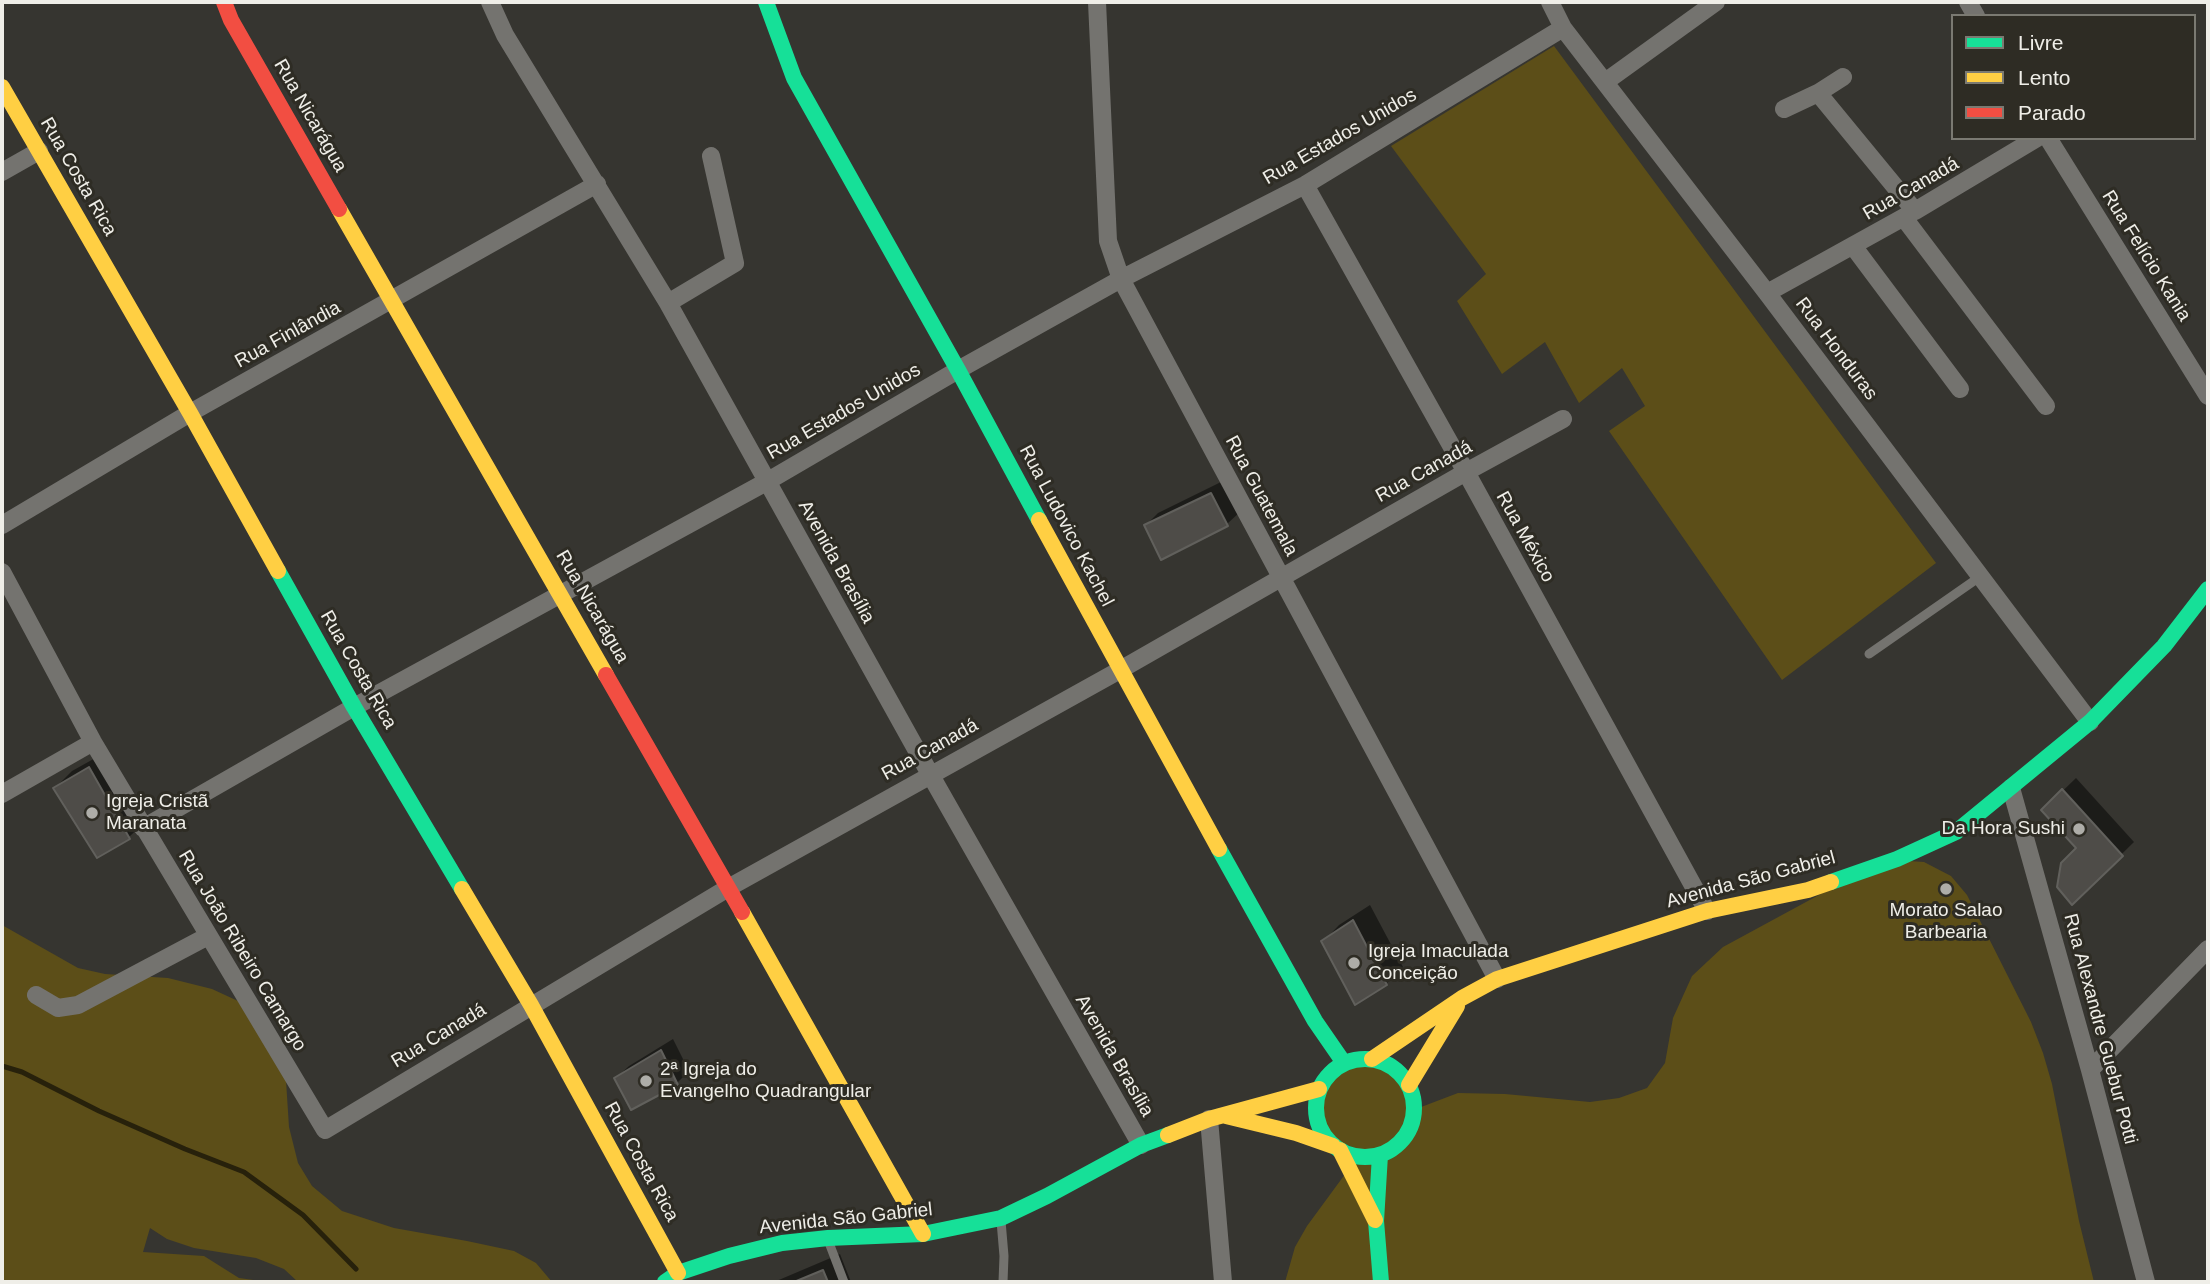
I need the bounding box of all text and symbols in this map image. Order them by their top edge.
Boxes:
legend [1951,14,2196,140]
text: Livre [2018,31,2064,54]
street label: Rua Nicarágua [268,55,352,177]
text: Lento [2018,66,2071,89]
street label: Rua Estados Unidos [1259,84,1421,190]
text: Parado [2018,101,2086,124]
street label: Rua Costa Rica [35,114,121,240]
street label: Rua Canadá [1859,152,1963,226]
street label: Rua Felício Kania [2097,186,2195,326]
street label: Rua Honduras [1790,293,1882,405]
street label: Rua Finlândia [231,297,345,373]
street label: Rua Estados Unidos [763,359,925,465]
street label: Rua Guatemala [1220,432,1302,560]
street label: Rua Canadá [1372,436,1476,508]
street label: Rua Ludovico Kachel [1014,441,1118,611]
street label: Rua México [1491,488,1559,586]
street label: Avenida Brasília [793,497,879,627]
street label: Rua Nicarágua [550,546,634,668]
street label: Rua Costa Rica [315,607,401,733]
street label: Rua Canadá [878,714,982,786]
place label: Igreja Cristã Maranata [106,791,208,835]
marker: Igreja Cristã Maranata [84,805,100,821]
place label: Da Hora Sushi [1941,818,2065,840]
marker: Da Hora Sushi [2071,821,2087,837]
street label: Rua João Ribeiro Camargo [173,846,311,1056]
street label: Avenida São Gabriel [1664,846,1838,914]
marker: Morato Salao Barbearia [1938,881,1954,897]
place label: Morato Salao Barbearia [1889,900,2003,944]
street label: Rua Alexandre Guebur Potti [2058,911,2142,1147]
place label: Igreja Imaculada Conceição [1368,941,1508,985]
marker: Igreja Imaculada Conceição [1346,955,1362,971]
street label: Avenida Brasília [1070,991,1158,1121]
street label: Rua Canadá [387,999,491,1073]
place label: 2ª Igreja do Evangelho Quadrangular [660,1059,871,1103]
marker: 2ª Igreja do Evangelho Quadrangular [638,1073,654,1089]
street label: Rua Costa Rica [599,1098,683,1226]
street label: Avenida São Gabriel [758,1199,934,1239]

